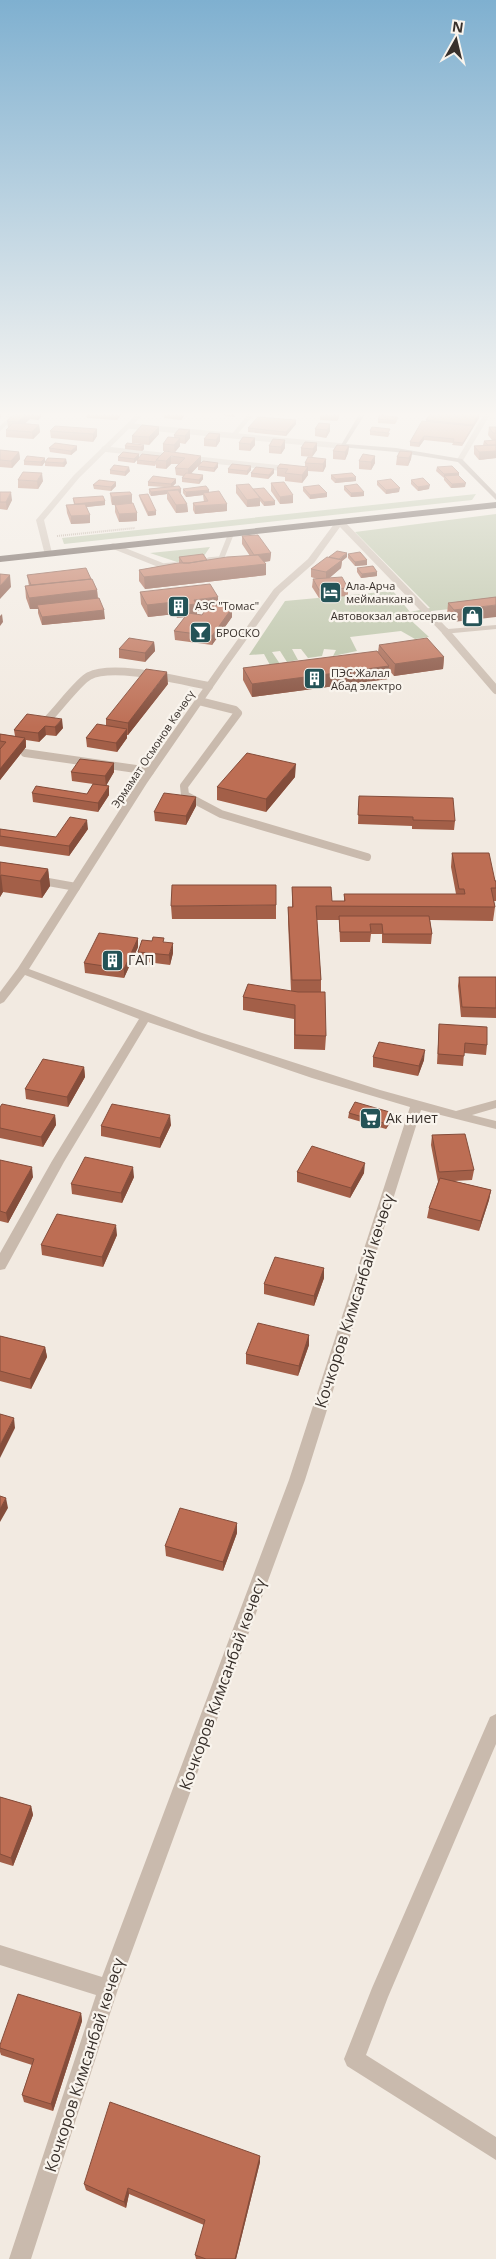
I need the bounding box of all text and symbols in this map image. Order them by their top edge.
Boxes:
north arrow [431,15,481,65]
text: N [451,16,465,37]
place label: Ала-Арча мейманкана [346,578,413,606]
hotel icon: Ала-Арча мейманкана [318,580,342,604]
building icon: АЗС "Томас" [167,594,191,618]
place label: АЗС "Томас" [195,598,259,613]
shop icon: Автовокзал автосервис [460,604,484,628]
place label: Автовокзал автосервис [331,608,456,623]
bar icon: БРОСКО [188,621,212,645]
place label: БРОСКО [216,625,260,640]
place label: ПЭС Жалал Абад электро [331,665,402,693]
building icon: ПЭС Жалал Абад электро [303,667,327,691]
street label: Эрмамат Осмонов Көчөсү [108,687,198,810]
building icon: ГАП [100,948,124,972]
place label: ГАП [128,950,154,969]
supermarket icon: Ак ниет [358,1106,382,1130]
place label: Ак ниет [386,1108,438,1127]
street label: Кочкоров Кимсанбай көчөсү [309,1191,399,1411]
street label: Кочкоров Кимсанбай көчөсү [173,1575,271,1793]
street label: Кочкоров Кимсанбай көчөсү [39,1955,129,2175]

